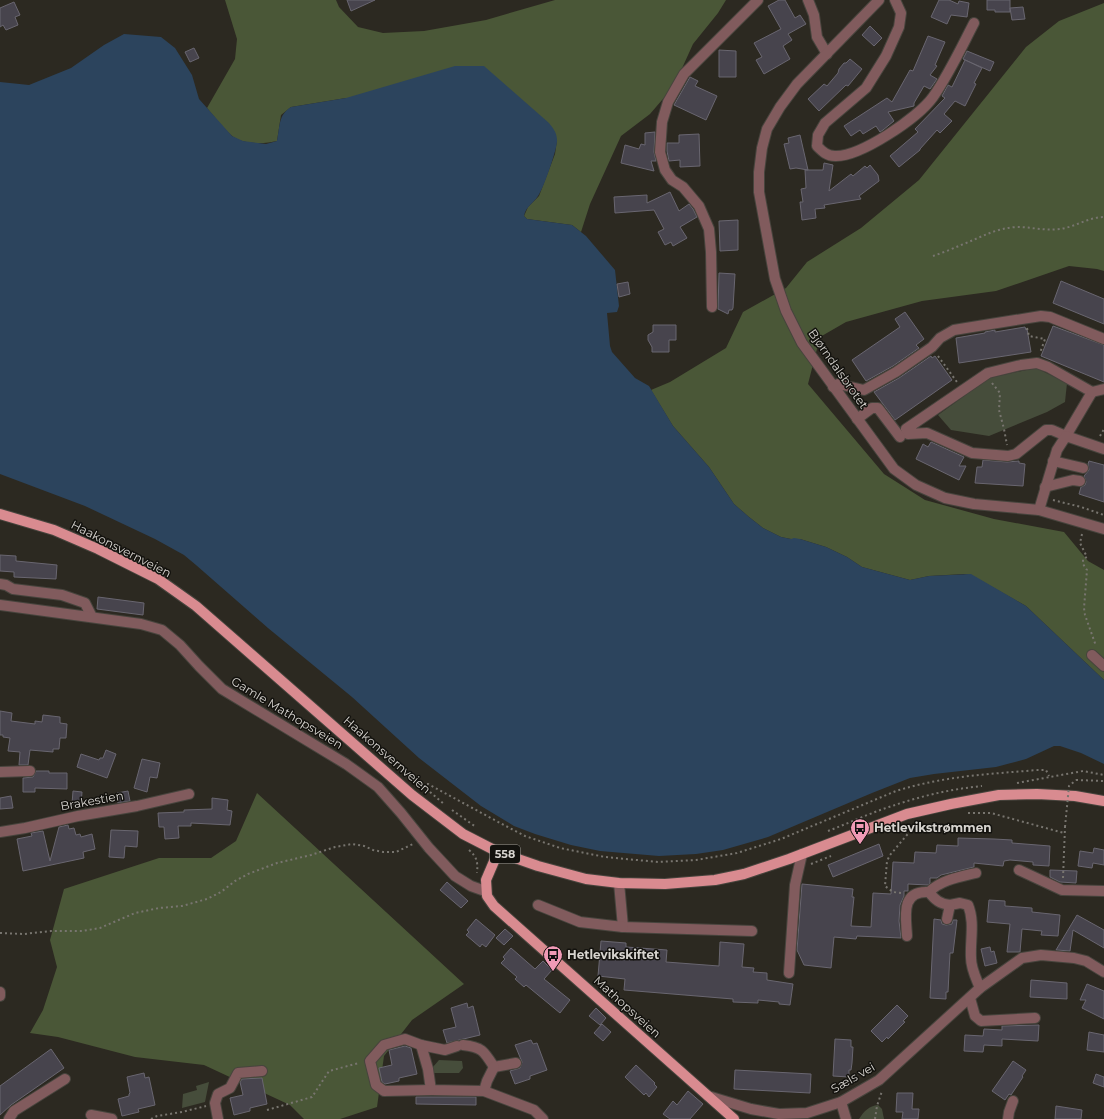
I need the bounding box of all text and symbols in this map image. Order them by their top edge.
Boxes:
street label: Bjørndalsbrotet [805,326,872,412]
street label: Haakonsvernveien [69,517,174,580]
street label: Gamle Mathopsveien [229,673,346,752]
street label: Haakonsvernveien [341,713,434,797]
street label: Brakestien [59,788,125,813]
bus stop icon: Hetlevikstrømmen [849,817,871,845]
place label: Hetlevikstrømmen [874,820,992,835]
road number: 558 [490,845,520,863]
bus stop icon: Hetlevikskiftet [542,944,564,972]
place label: Hetlevikskiftet [567,947,660,962]
street label: Mathopsveien [591,973,664,1041]
street label: Sæls vei [828,1059,877,1096]

